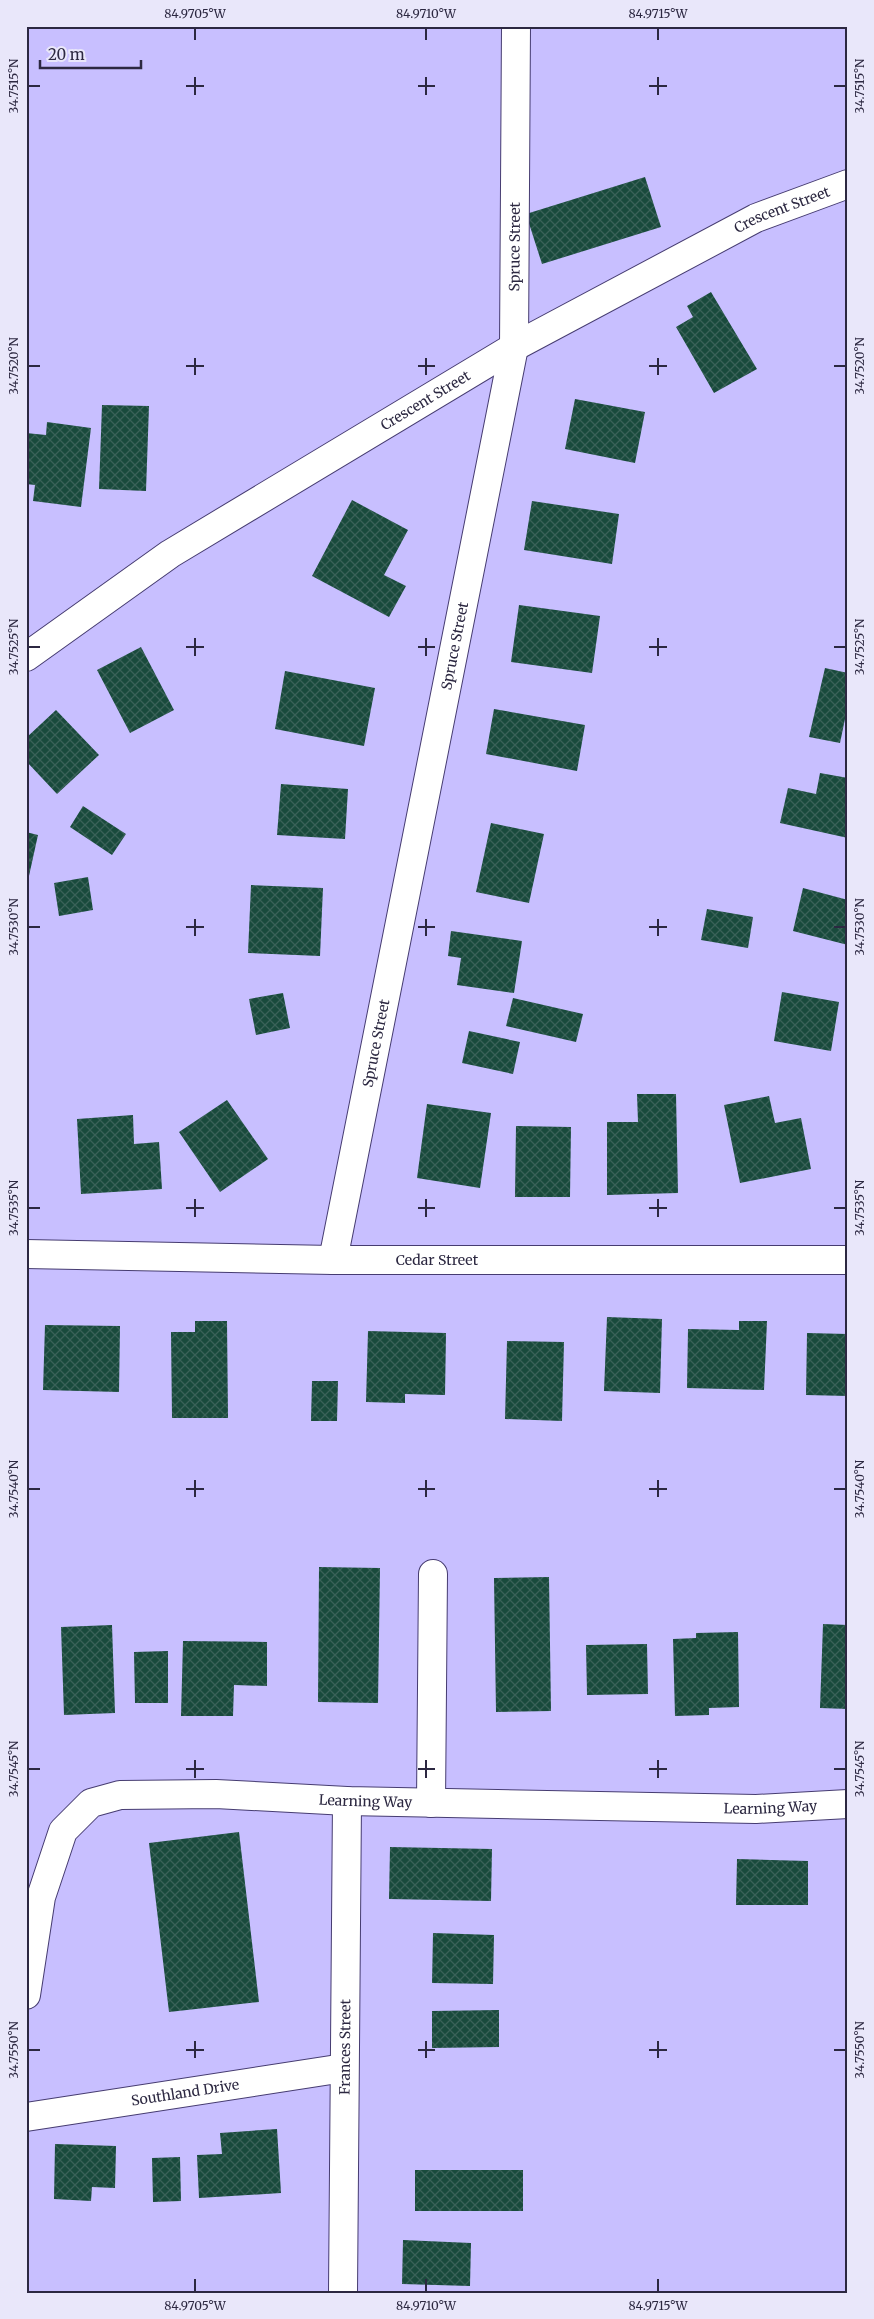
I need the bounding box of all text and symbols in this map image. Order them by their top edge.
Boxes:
text: 84.9705°W [164,6,227,21]
text: 84.9710°W [396,6,457,21]
text: 84.9715°W [628,6,689,21]
scale bar [40,38,141,70]
text: 20 m [48,45,85,64]
text: 34.7515°N [6,58,21,113]
text: 34.7515°N [852,58,867,113]
street label: Crescent Street [731,182,833,237]
street label: Spruce Street [505,201,524,292]
text: 34.7520°N [6,336,21,395]
text: 34.7520°N [852,336,867,395]
street label: Crescent Street [377,366,474,434]
street label: Spruce Street [437,600,472,692]
text: 34.7525°N [6,618,21,675]
text: 34.7525°N [852,618,867,675]
text: 34.7530°N [6,898,21,956]
text: 34.7530°N [852,898,867,956]
street label: Spruce Street [358,997,394,1089]
text: 34.7535°N [6,1179,21,1236]
text: 34.7535°N [852,1179,867,1236]
street label: Cedar Street [396,1251,479,1269]
text: 34.7540°N [6,1459,21,1518]
text: 34.7540°N [852,1459,867,1518]
text: 34.7545°N [6,1740,21,1797]
text: 34.7545°N [852,1740,867,1797]
street label: Learning Way [318,1790,413,1811]
street label: Learning Way [723,1797,818,1818]
street label: Frances Street [336,1998,354,2095]
text: 34.7550°N [6,2021,21,2079]
text: 34.7550°N [852,2021,867,2079]
street label: Southland Drive [130,2075,240,2110]
text: 84.9705°W [164,2298,227,2313]
text: 84.9710°W [396,2298,457,2313]
text: 84.9715°W [628,2298,689,2313]

